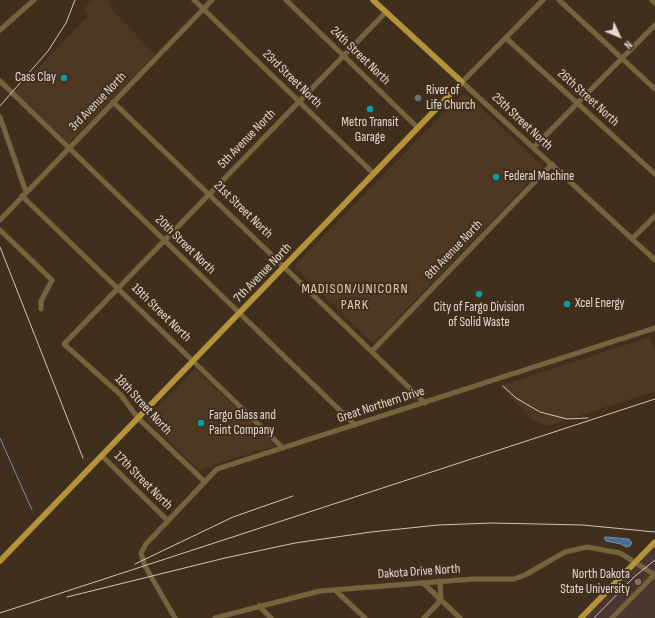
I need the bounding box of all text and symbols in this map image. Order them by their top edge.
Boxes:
north arrow [599,16,639,56]
street label: 24th Street North [327,24,393,88]
text: N [621,38,635,51]
street label: 23rd Street North [259,47,325,111]
street label: 26th Street North [554,66,622,130]
street label: 3rd Avenue North [66,69,130,135]
place label: Cass Clay [15,70,56,86]
marker: Cass Clay [59,73,69,83]
place label: River of Life Church [426,83,476,114]
street label: 25th Street North [488,90,556,154]
marker: River of Life Church [413,93,423,103]
marker: Metro Transit Garage [365,104,375,114]
street label: 5th Avenue North [215,106,279,172]
place label: Metro Transit Garage [341,115,399,146]
place label: Federal Machine [504,169,574,185]
marker: Federal Machine [491,172,501,182]
street label: 21st Street North [210,178,276,242]
street label: 20th Street North [152,212,218,278]
street label: 8th Avenue North [422,217,486,283]
street label: 7th Avenue North [231,240,295,306]
street label: 19th Street North [128,281,194,345]
district label: MADISON/UNICORN PARK [301,281,409,314]
marker: City of Fargo Division of Solid Waste [474,289,484,299]
place label: Xcel Energy [575,296,625,312]
marker: Xcel Energy [562,299,572,309]
place label: City of Fargo Division of Solid Waste [434,300,524,331]
street label: 18th Street North [111,372,175,438]
street label: Great Northern Drive [335,384,427,426]
place label: Fargo Glass and Paint Company [209,408,276,439]
marker: Fargo Glass and Paint Company [196,418,206,428]
street label: 17th Street North [110,448,176,514]
street label: Dakota Drive North [377,561,461,583]
place label: North Dakota State University [560,567,630,598]
marker: North Dakota State University [633,577,643,587]

